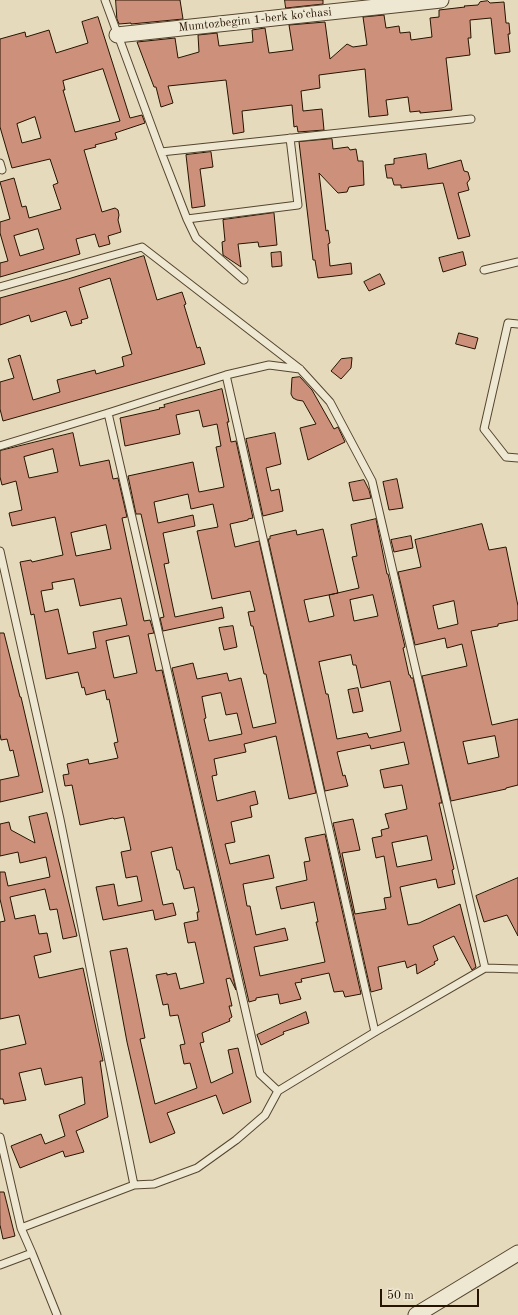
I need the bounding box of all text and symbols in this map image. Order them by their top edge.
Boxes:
street label: Mumtozbegim 1-berk koʻchasi [178,5,332,35]
scale bar [382,1281,481,1307]
text: 50 m [387,1290,414,1302]

